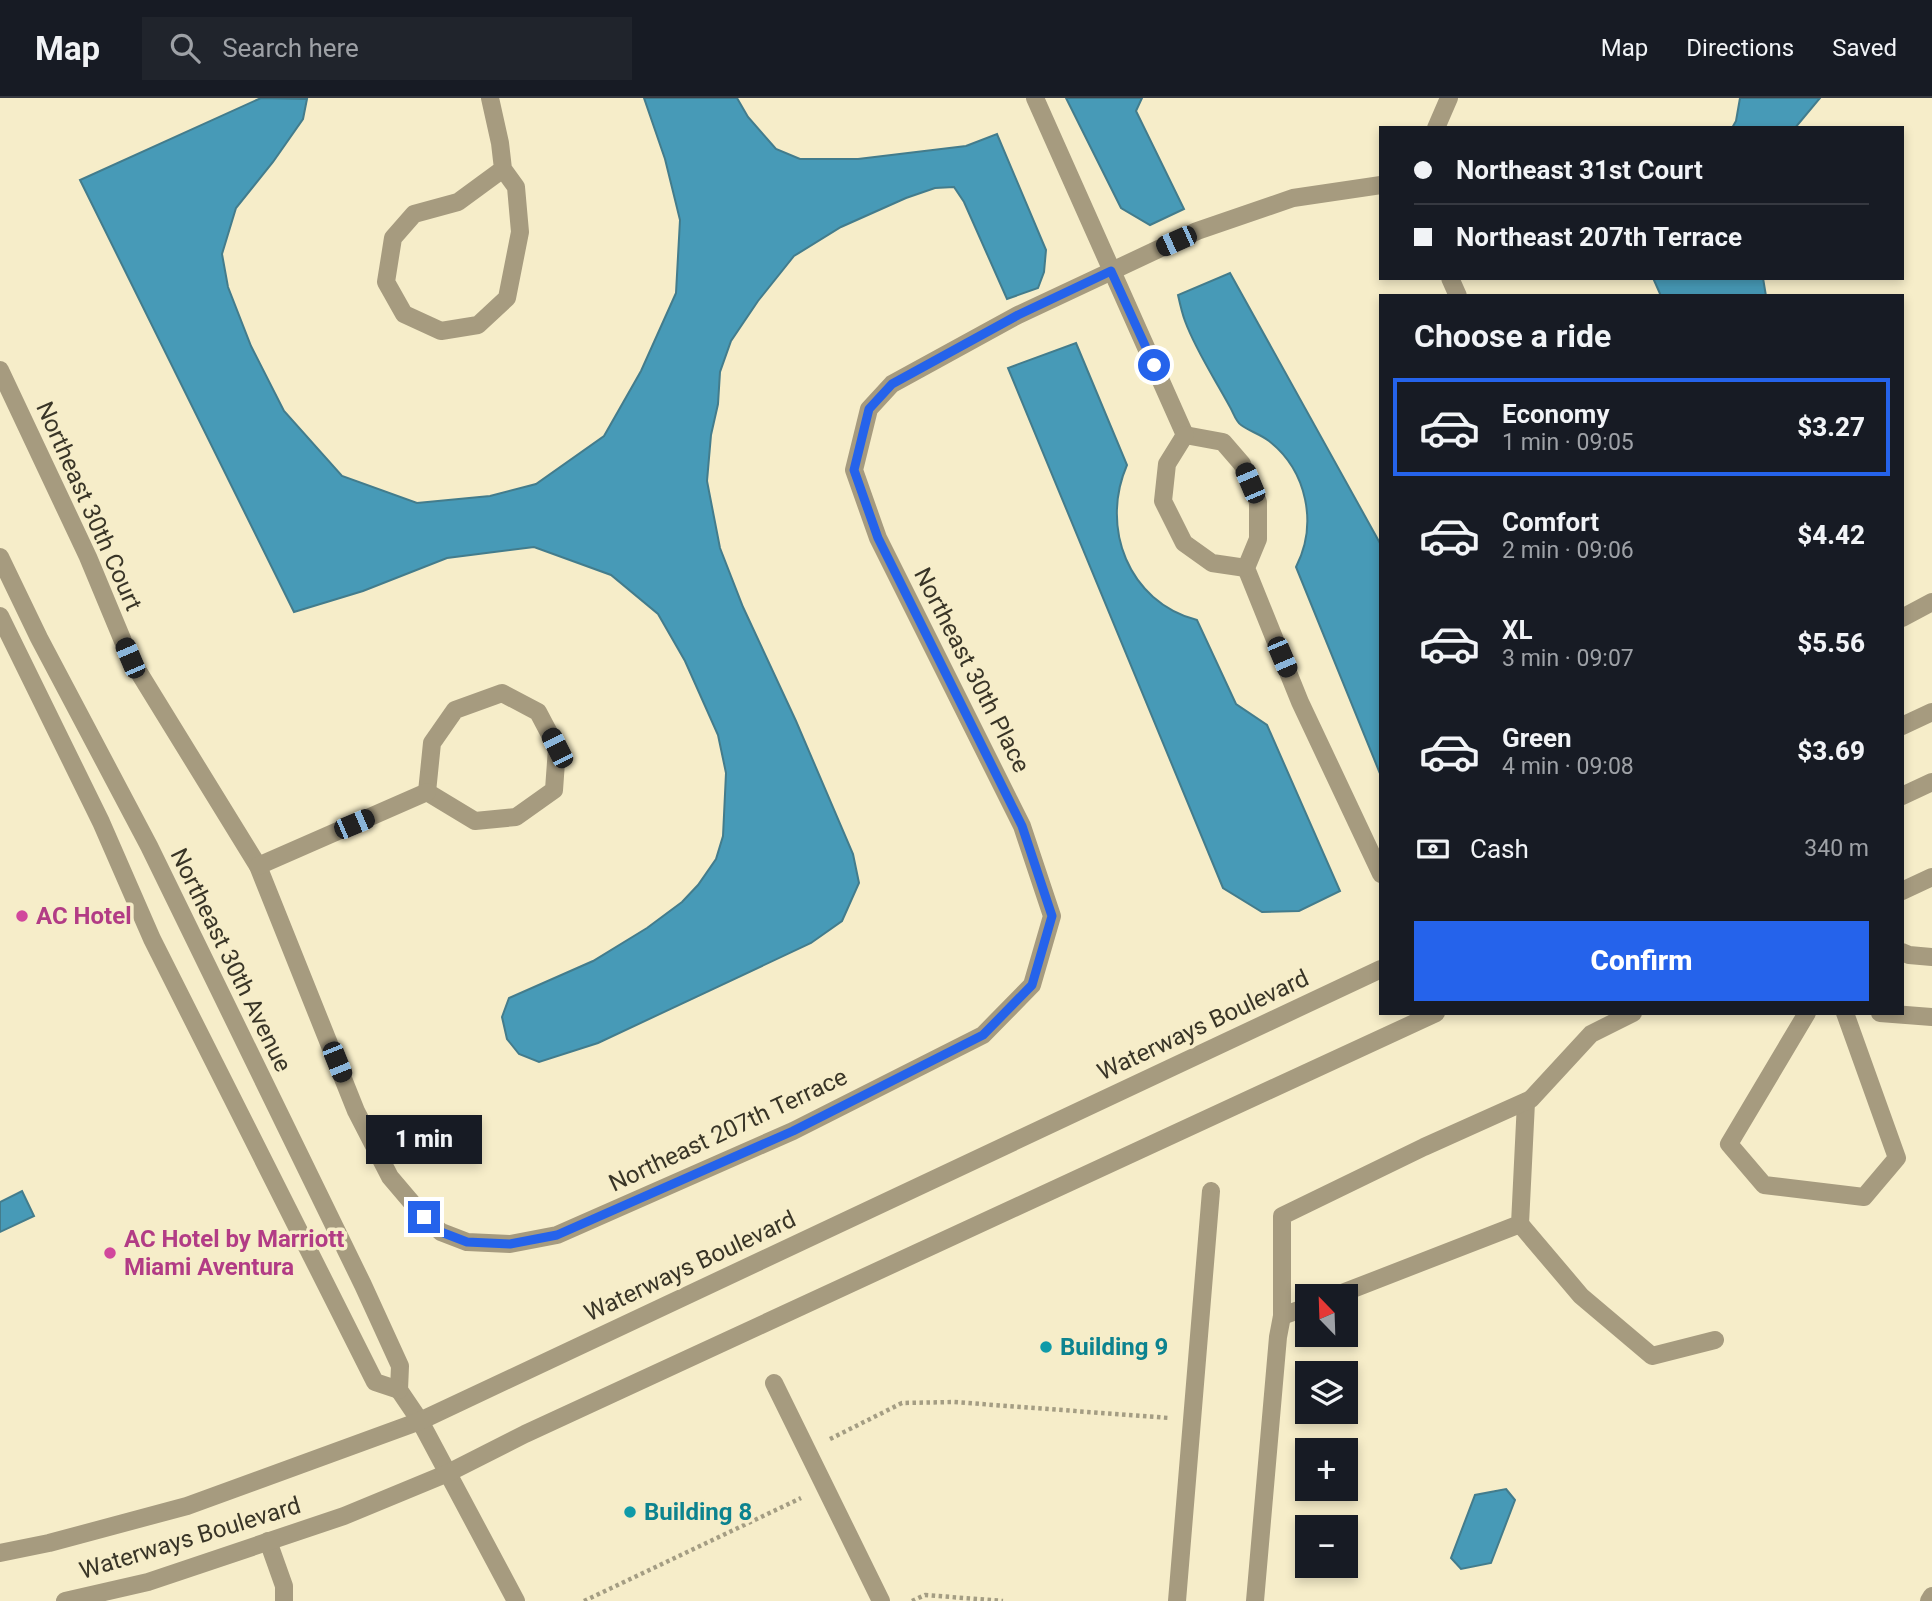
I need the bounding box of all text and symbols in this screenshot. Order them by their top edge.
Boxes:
search box [142,17,632,80]
text: Map [35,29,100,68]
icon: search [166,29,204,67]
text: Search here [222,33,359,63]
text: Map [1601,34,1648,62]
text: Directions [1686,34,1794,62]
text: Saved [1832,34,1897,62]
text: Northeast 31st Court [1456,155,1703,185]
text: Northeast 207th Terrace [1456,222,1742,252]
car [1153,223,1200,259]
text: Choose a ride [1414,317,1611,355]
route start [1138,349,1170,381]
icon: car [1418,396,1481,459]
street label: Northeast 30th Court [30,397,148,615]
text: Economy [1502,399,1609,429]
text: $3.27 [1797,412,1865,442]
text: 1 min · 09:05 [1502,429,1634,456]
car [1233,460,1268,506]
icon: car [1418,504,1481,567]
text: Comfort [1502,507,1599,537]
text: $4.42 [1797,520,1865,550]
text: 2 min · 09:06 [1502,537,1634,564]
street label: Northeast 30th Place [908,563,1036,777]
icon: car [1418,612,1481,675]
text: XL [1502,615,1533,645]
text: $5.56 [1797,628,1865,658]
car [1265,634,1300,680]
car [113,635,148,681]
text: 3 min · 09:07 [1502,645,1634,672]
icon: car [1418,720,1481,783]
text: Green [1502,723,1572,753]
car [539,725,576,771]
text: $3.69 [1797,736,1865,766]
text: 4 min · 09:08 [1502,753,1634,780]
car [331,806,378,842]
icon: cash [1414,830,1452,868]
text: Cash [1470,834,1529,864]
text: 340 m [1804,835,1869,862]
street label: Northeast 30th Avenue [165,844,297,1076]
place label: AC Hotel [36,902,132,930]
marker: AC Hotel [14,908,30,924]
button: Confirm [1414,921,1869,1001]
street label: Waterways Boulevard [1093,964,1313,1086]
car [320,1039,355,1085]
street label: Northeast 207th Terrace [604,1062,852,1198]
callout: 1 min [366,1116,482,1164]
text: 1 min [395,1126,453,1153]
route end [408,1201,440,1233]
street label: Waterways Boulevard [580,1205,800,1327]
place label: AC Hotel by Marriott Miami Aventura [124,1225,344,1281]
marker: AC Hotel by Marriott Miami Aventura [102,1245,118,1261]
north arrow [1295,1284,1358,1348]
map controls [1295,1284,1358,1578]
place label: Building 9 [1060,1333,1168,1361]
marker: Building 9 [1038,1339,1054,1355]
button: layers [1295,1361,1358,1424]
button: + [1295,1438,1358,1501]
street label: Waterways Boulevard [76,1491,304,1585]
place label: Building 8 [644,1498,752,1526]
marker: Building 8 [622,1504,638,1520]
button: − [1295,1515,1358,1578]

